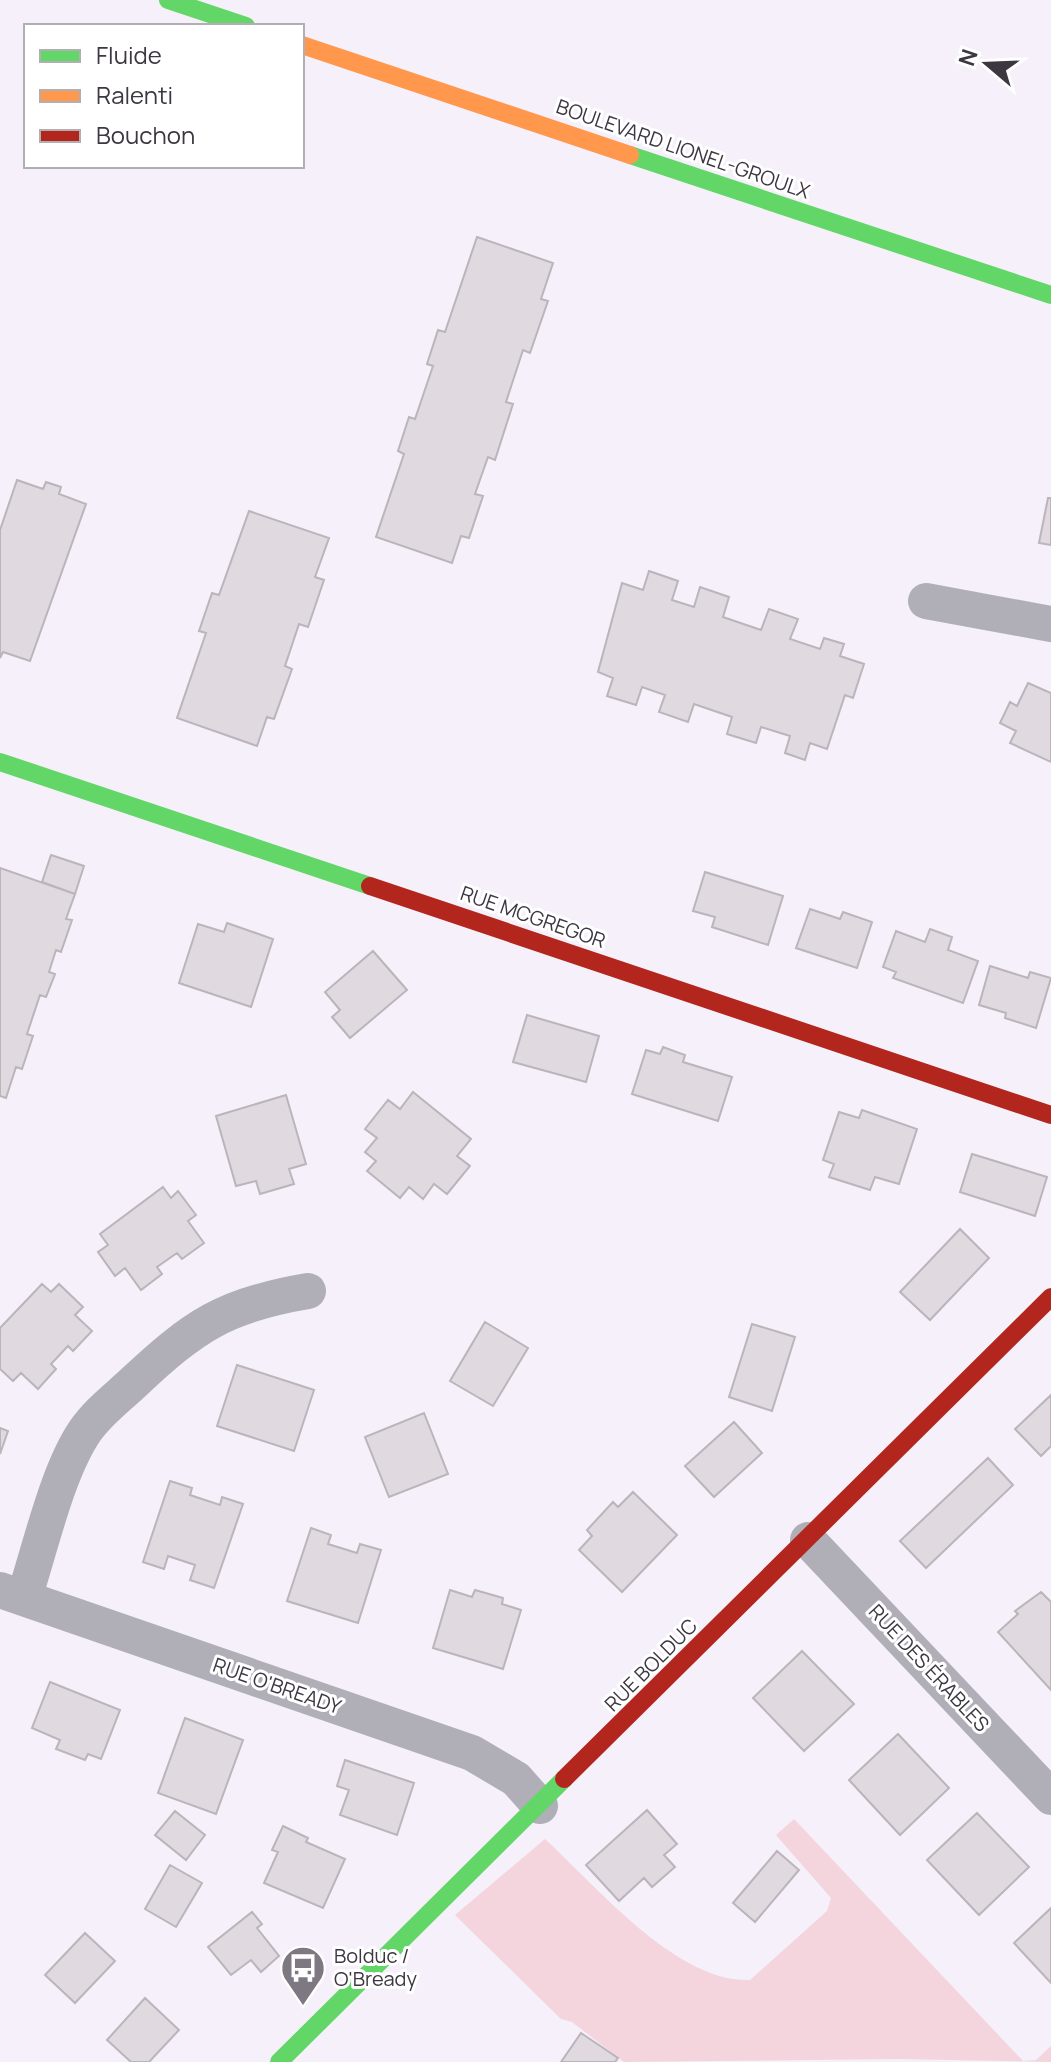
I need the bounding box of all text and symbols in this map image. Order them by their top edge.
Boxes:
legend [24,24,304,168]
north arrow [947,24,1027,104]
text: Fluide [96,38,162,71]
text: N [951,45,985,70]
text: Ralenti [96,78,173,111]
street label: BOULEVARD LIONEL-GROULX [553,92,813,205]
text: Bouchon [96,118,195,151]
street label: RUE MCGREGOR [457,879,609,954]
street label: RUE DES ÉRABLES [863,1598,996,1737]
street label: RUE BOLDUC [598,1612,703,1717]
street label: RUE O'BREADY [210,1651,346,1720]
place label: Bolduc / O'Bready [334,1942,417,1992]
bus stop icon: Bolduc / O'Bready [279,1944,327,2007]

